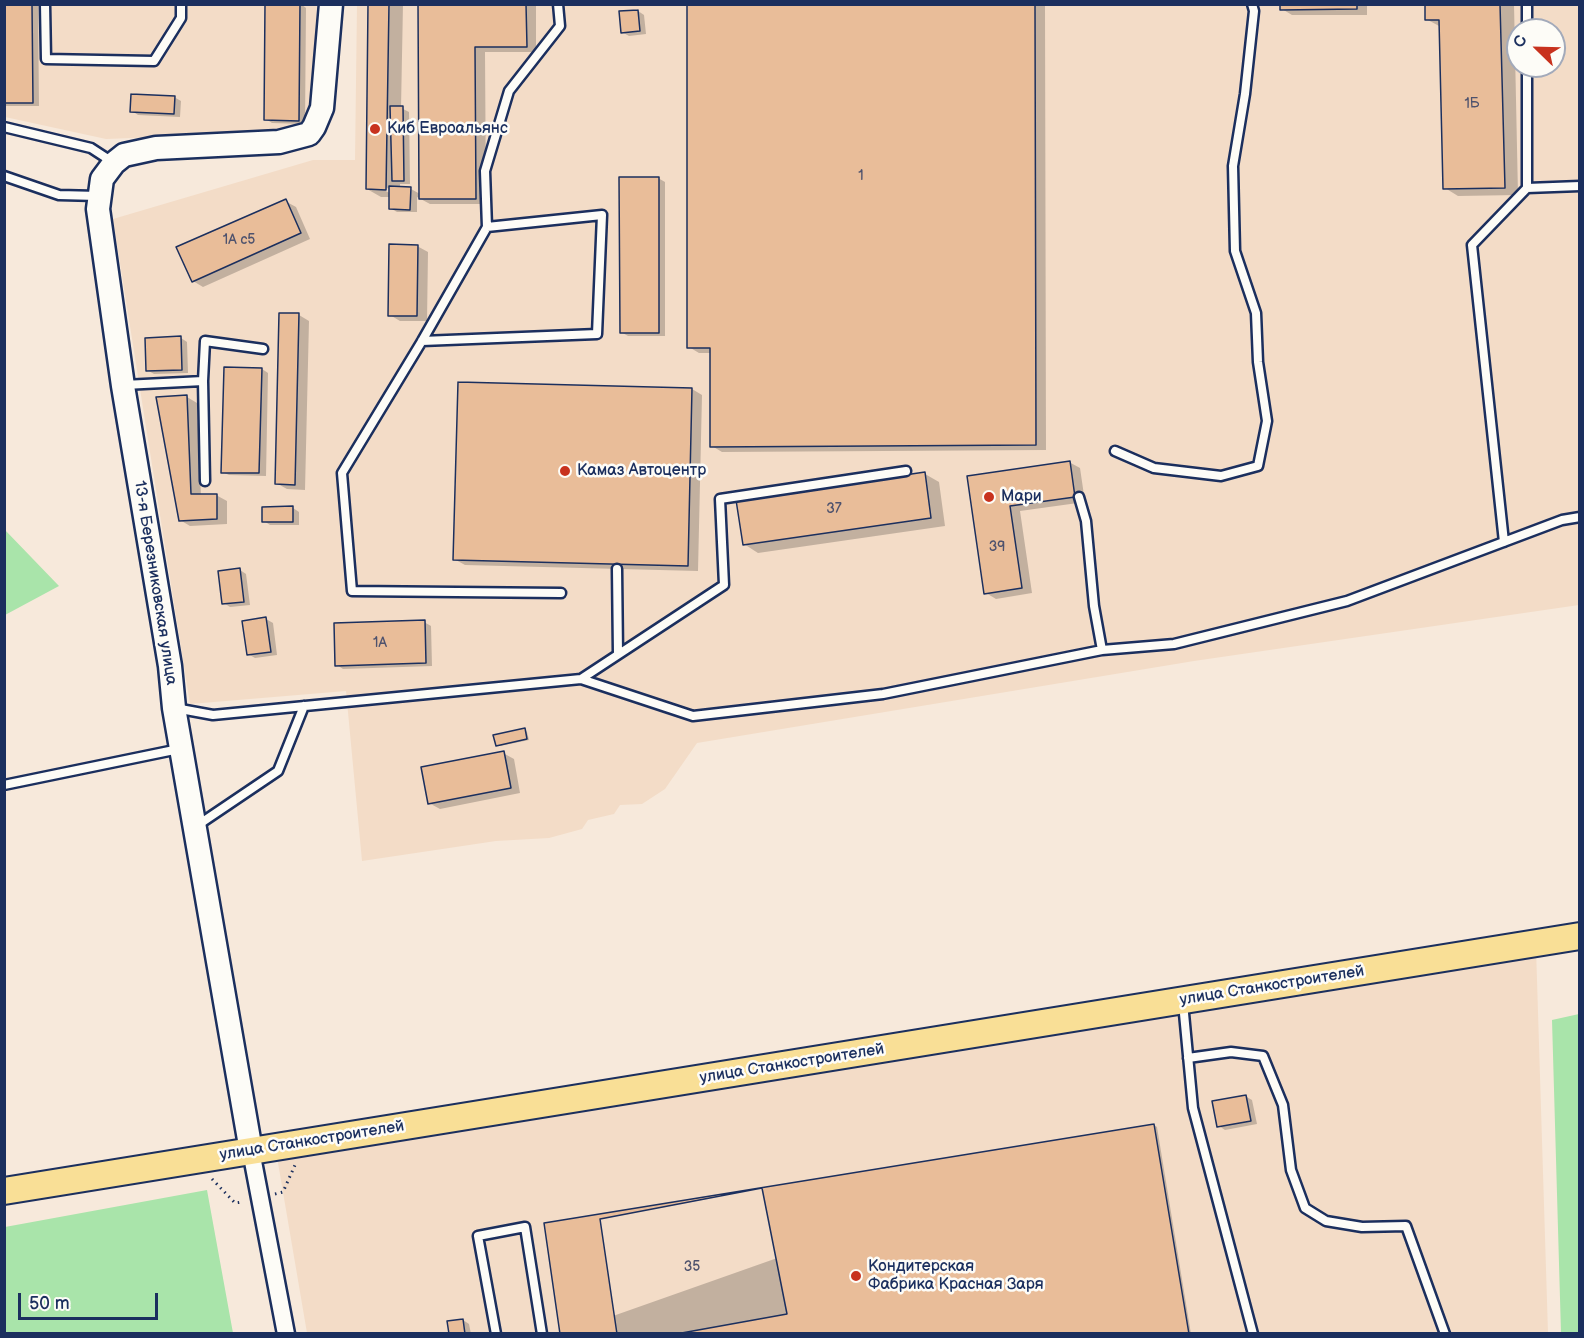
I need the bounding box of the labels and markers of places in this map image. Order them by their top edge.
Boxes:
place label: Киб Евроальянс [387,119,508,139]
marker: Киб Евроальянс [368,122,382,136]
place label: Камаз Автоцентр [577,461,706,481]
marker: Камаз Автоцентр [558,464,572,478]
place label: Мари [1001,487,1042,507]
marker: Мари [982,490,996,504]
place label: Кондитерская Фабрика Красная Заря [868,1257,1044,1295]
marker: Кондитерская Фабрика Красная Заря [849,1269,863,1283]

